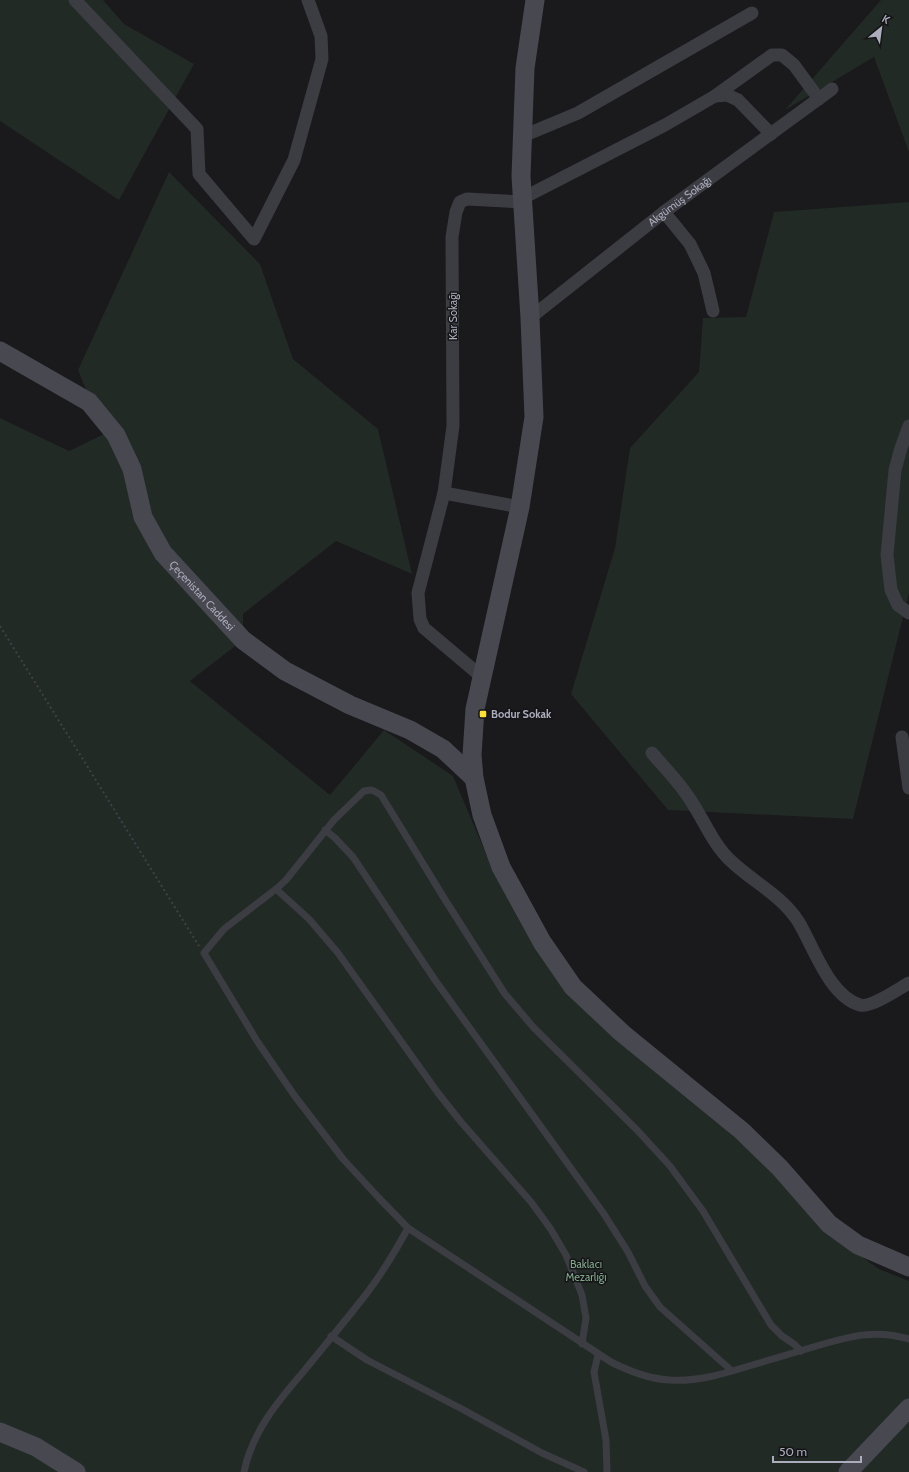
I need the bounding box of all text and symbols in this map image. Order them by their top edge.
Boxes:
north arrow [861,8,901,48]
text: K [879,11,892,27]
street label: Akgümüş Sokağı [645,173,714,229]
street label: Kar Sokağı [446,292,460,340]
street label: Çeçenistan Caddesi [166,558,238,634]
place label: Bodur Sokak [491,707,552,721]
marker: Bodur Sokak [478,709,488,719]
park label: Baklacı Mezarlığı [565,1257,607,1284]
scale bar [773,1438,861,1464]
text: 50 m [779,1444,807,1459]

